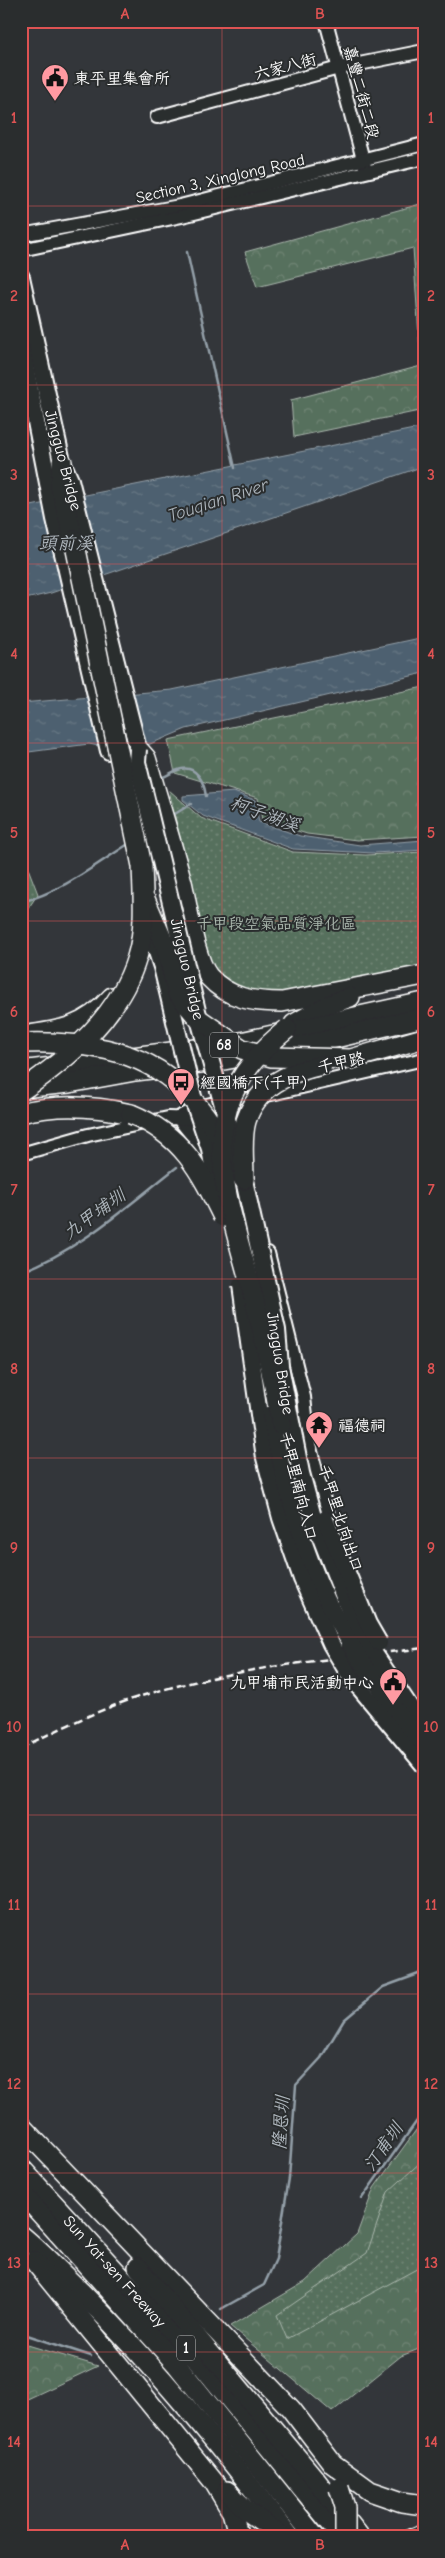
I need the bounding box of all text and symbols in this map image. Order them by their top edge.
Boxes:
text: A [121,5,130,23]
text: B [315,5,325,23]
street label: 嘉豐二街二段 [340,44,382,141]
street label: 六家八街 [252,50,319,84]
public building icon: 東平里集會所 [40,63,70,102]
place label: 東平里集會所 [74,70,170,88]
text: 1 [11,109,17,127]
text: 1 [428,109,434,127]
street label: Section 3, Xinglong Road [134,151,306,207]
text: 2 [10,287,18,305]
text: 2 [427,287,435,305]
street label: Jingguo Bridge [41,408,85,513]
text: 3 [10,466,18,484]
text: 3 [427,466,435,484]
water label: Touqian River [165,474,272,527]
water label: 頭前溪 [39,533,94,554]
text: 4 [10,645,18,663]
text: 4 [427,645,435,663]
water label: 柯子湖溪 [227,792,303,837]
text: 5 [10,824,18,842]
text: 5 [427,824,435,842]
park label: 千甲段空氣品質淨化區 [196,915,356,933]
street label: Jingguo Bridge [167,917,207,1022]
text: 6 [10,1003,18,1021]
text: 6 [427,1003,435,1021]
road number: 68 [210,1032,238,1058]
street label: 千甲路 [316,1049,367,1077]
bus stop icon: 經國橋下(千甲) [166,1067,196,1106]
place label: 經國橋下(千甲) [200,1074,307,1092]
text: 7 [10,1181,18,1199]
text: 7 [427,1181,435,1199]
water label: 九甲埔圳 [59,1184,131,1244]
street label: Jingguo Bridge [263,1311,297,1416]
text: 8 [10,1360,18,1378]
text: 8 [427,1360,435,1378]
temple icon: 福德祠 [304,1410,334,1449]
place label: 福德祠 [338,1417,386,1435]
street label: 千甲里南向入口 [276,1430,320,1543]
street label: 千甲里北向出口 [314,1462,366,1574]
text: 9 [10,1539,18,1557]
text: 9 [427,1539,435,1557]
public building icon: 九甲埔市民活動中心 [378,1667,408,1706]
place label: 九甲埔市民活動中心 [230,1674,374,1692]
text: 10 [6,1718,22,1736]
text: 10 [423,1718,439,1736]
text: 11 [8,1896,20,1914]
text: 11 [425,1896,437,1914]
text: 12 [7,2075,21,2093]
text: 12 [424,2075,438,2093]
water label: 隆恩圳 [269,2093,294,2151]
water label: 汀甫圳 [359,2118,409,2175]
street label: Sun Yat-sen Freeway [59,2212,170,2332]
text: 13 [7,2254,21,2272]
text: 13 [424,2254,438,2272]
road number: 1 [177,2336,195,2360]
text: 14 [7,2433,21,2451]
text: 14 [424,2433,438,2451]
text: A [121,2536,130,2554]
text: B [315,2536,325,2554]

